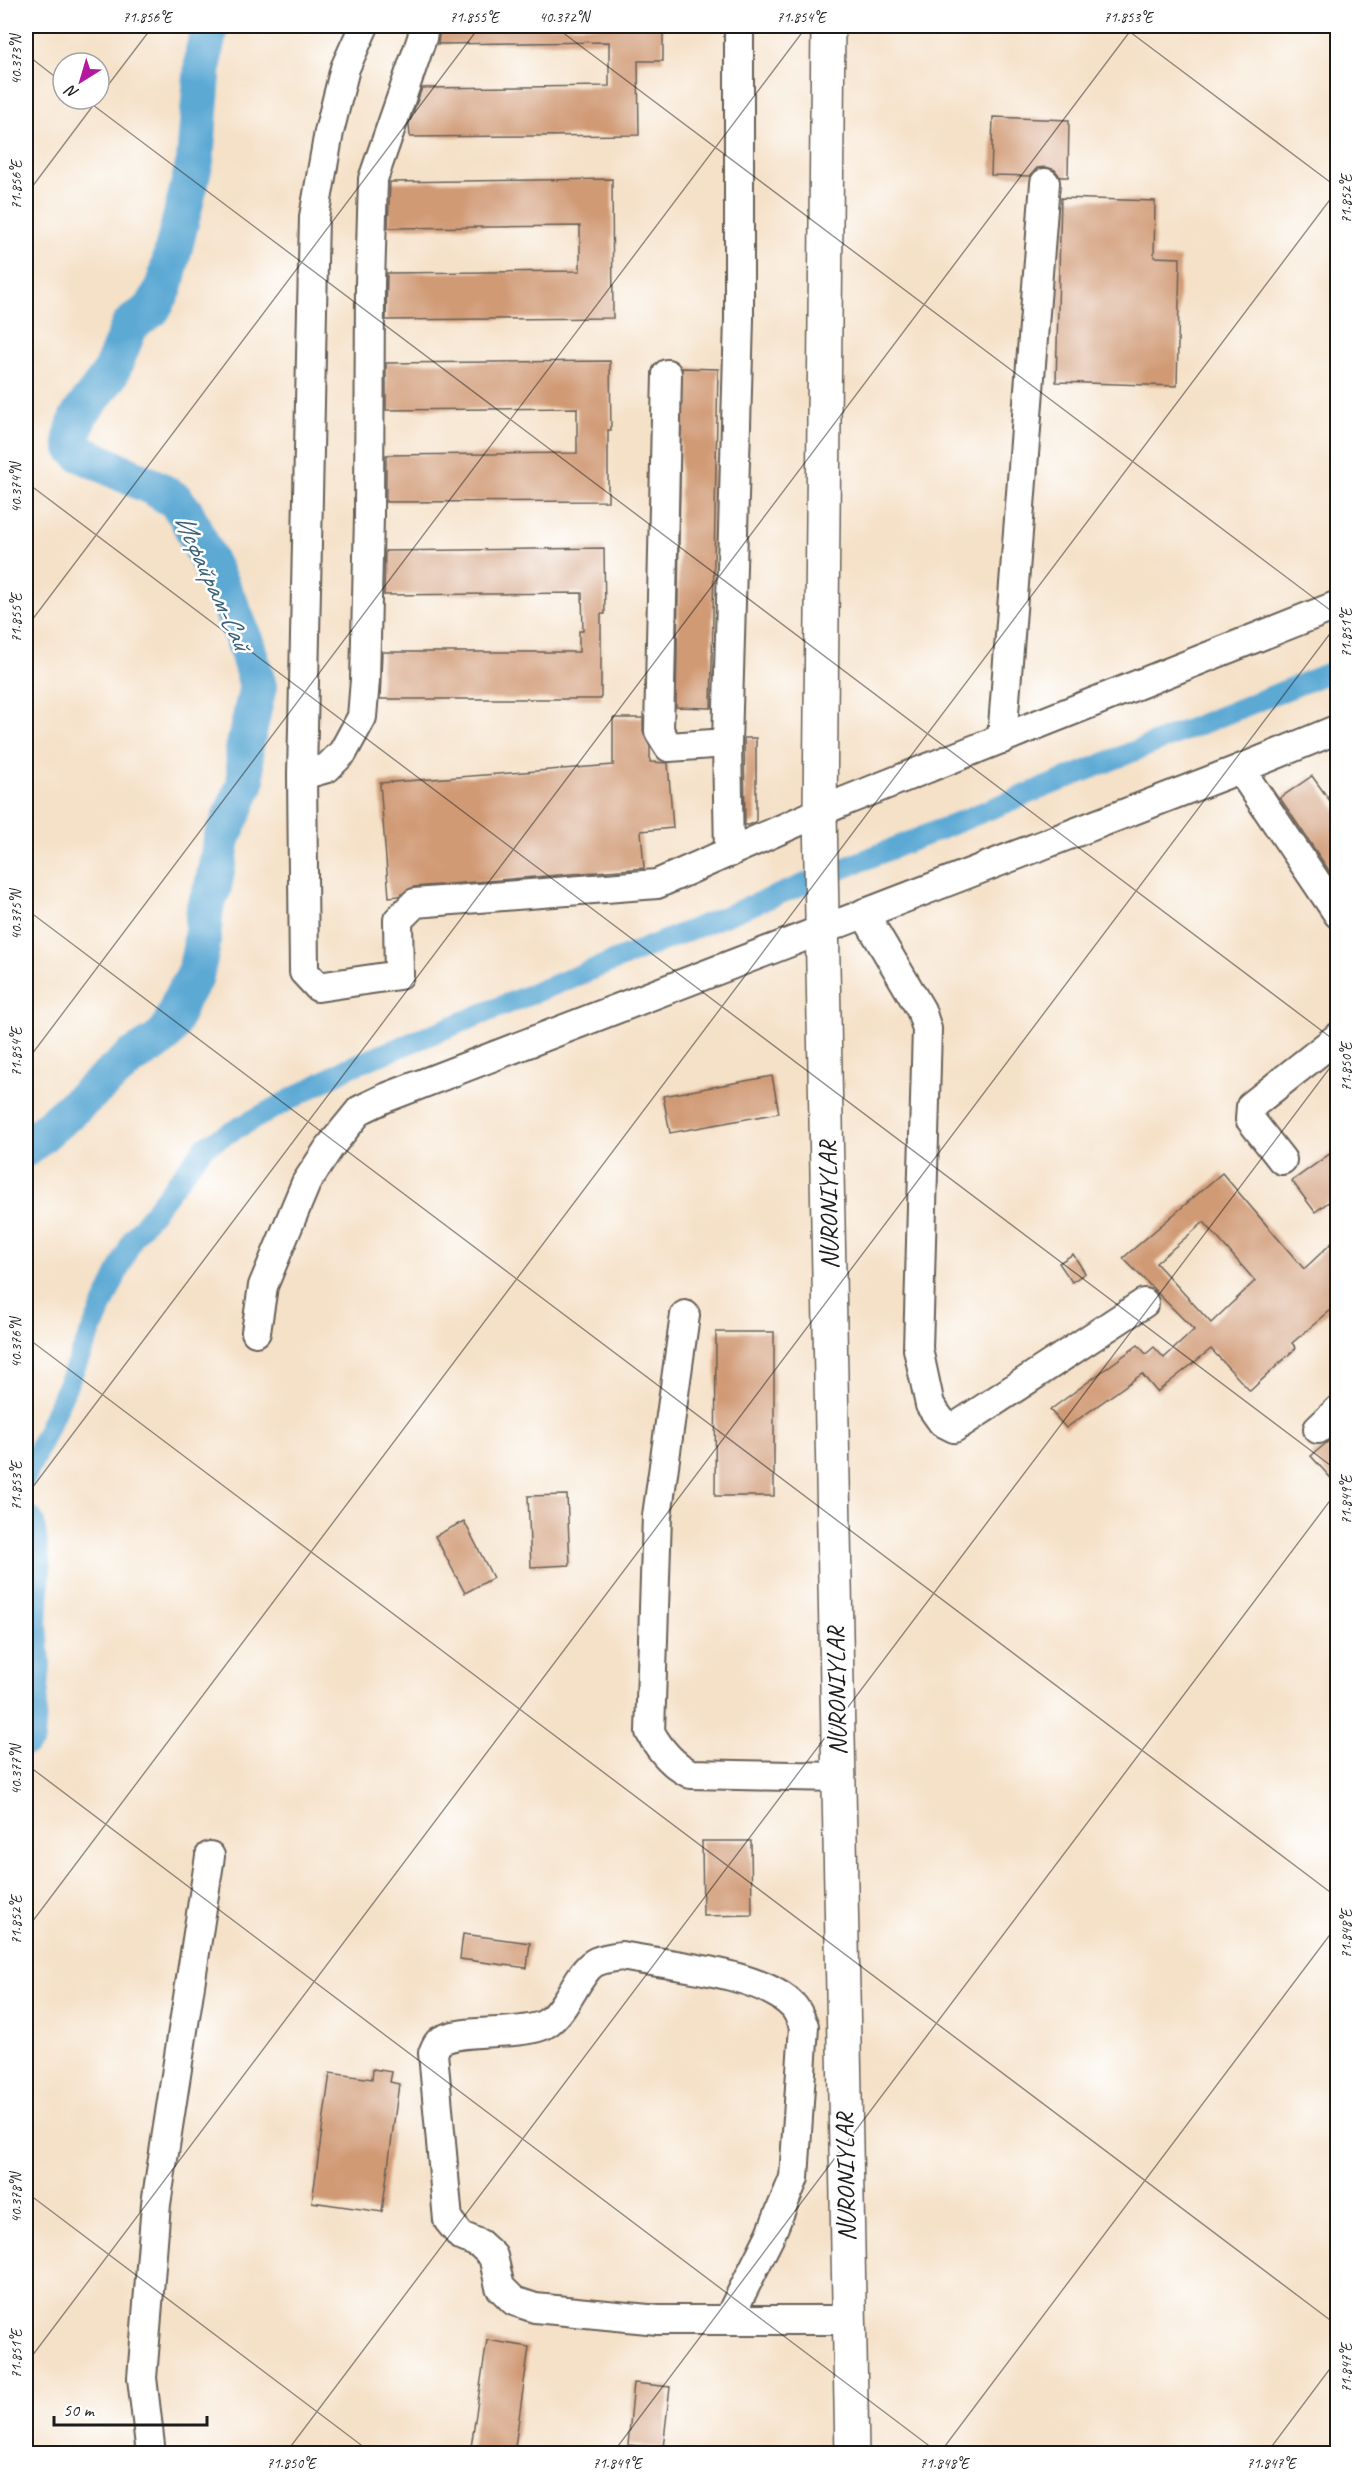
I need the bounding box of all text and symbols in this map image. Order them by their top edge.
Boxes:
text: 71.856°E [123,8,174,27]
text: 71.855°E [450,8,501,27]
text: 40.372°N [539,8,592,27]
text: 71.854°E [777,8,828,27]
text: 71.853°E [1104,8,1155,27]
text: 40.373°N [7,32,26,85]
north arrow [51,51,111,111]
text: N [60,79,83,103]
text: 71.856°E [7,158,26,209]
text: 71.852°E [1337,172,1356,223]
text: 40.374°N [7,460,26,513]
water label: Исфайрам-Сай [167,509,262,661]
text: 71.855°E [7,591,26,642]
text: 71.851°E [1337,606,1356,657]
text: 40.375°N [7,887,26,940]
text: 71.854°E [7,1025,26,1076]
text: 71.850°E [1337,1040,1356,1091]
street label: NURONIYLAR [811,1138,846,1270]
text: 40.376°N [7,1315,26,1368]
text: 71.853°E [7,1459,26,1510]
text: 71.849°E [1337,1473,1356,1524]
street label: NURONIYLAR [819,1624,854,1756]
text: 40.377°N [7,1742,26,1795]
text: 71.852°E [7,1893,26,1944]
text: 71.848°E [1337,1907,1356,1958]
street label: NURONIYLAR [828,2110,863,2242]
text: 40.378°N [7,2170,26,2223]
text: 71.851°E [7,2327,26,2378]
text: 71.847°E [1337,2341,1356,2392]
scale bar [54,2389,207,2427]
text: 50 m [63,2399,96,2421]
text: 71.850°E [267,2454,318,2473]
text: 71.849°E [593,2454,644,2473]
text: 71.848°E [920,2454,971,2473]
text: 71.847°E [1247,2454,1298,2473]

